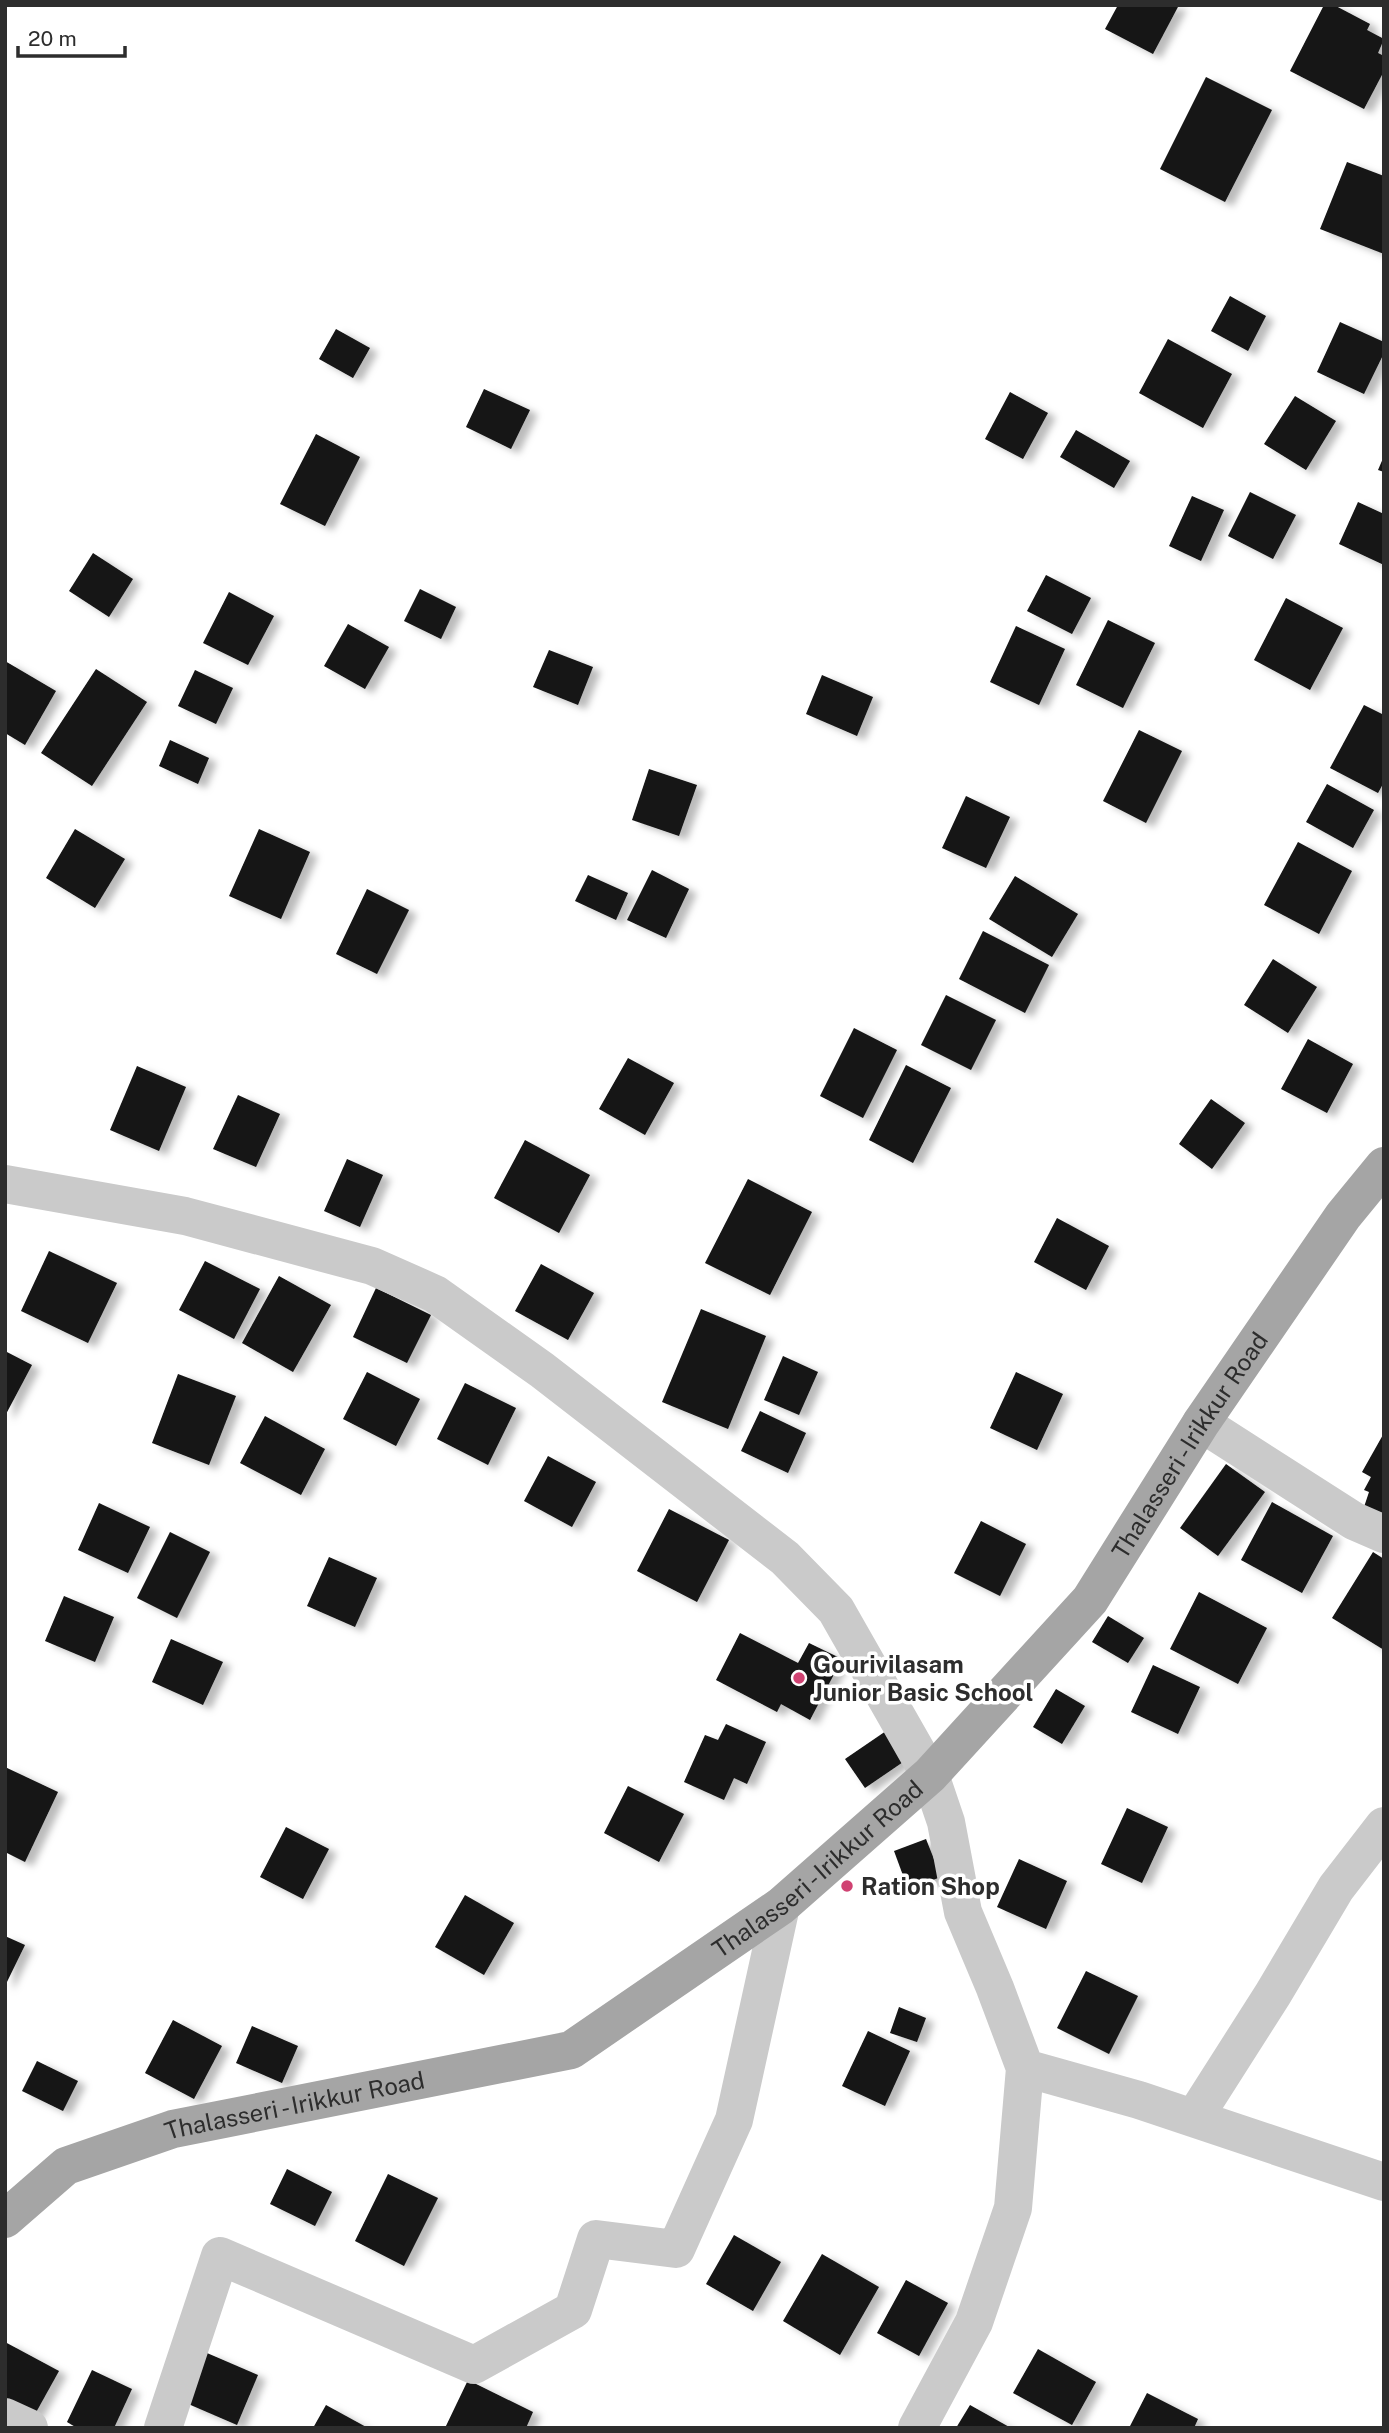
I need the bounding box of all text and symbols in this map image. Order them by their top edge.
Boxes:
scale bar [18,14,124,58]
text: 20 m [28,26,77,51]
street label: Thalasseri - Irikkur Road [1106,1327,1273,1563]
place label: Gourivilasam Junior Basic School [813,1650,1033,1706]
marker: Gourivilasam Junior Basic School [791,1670,807,1686]
street label: Thalasseri - Irikkur Road [707,1774,928,1963]
place label: Ration Shop [861,1872,1000,1900]
marker: Ration Shop [839,1878,855,1894]
street label: Thalasseri - Irikkur Road [161,2065,427,2145]

